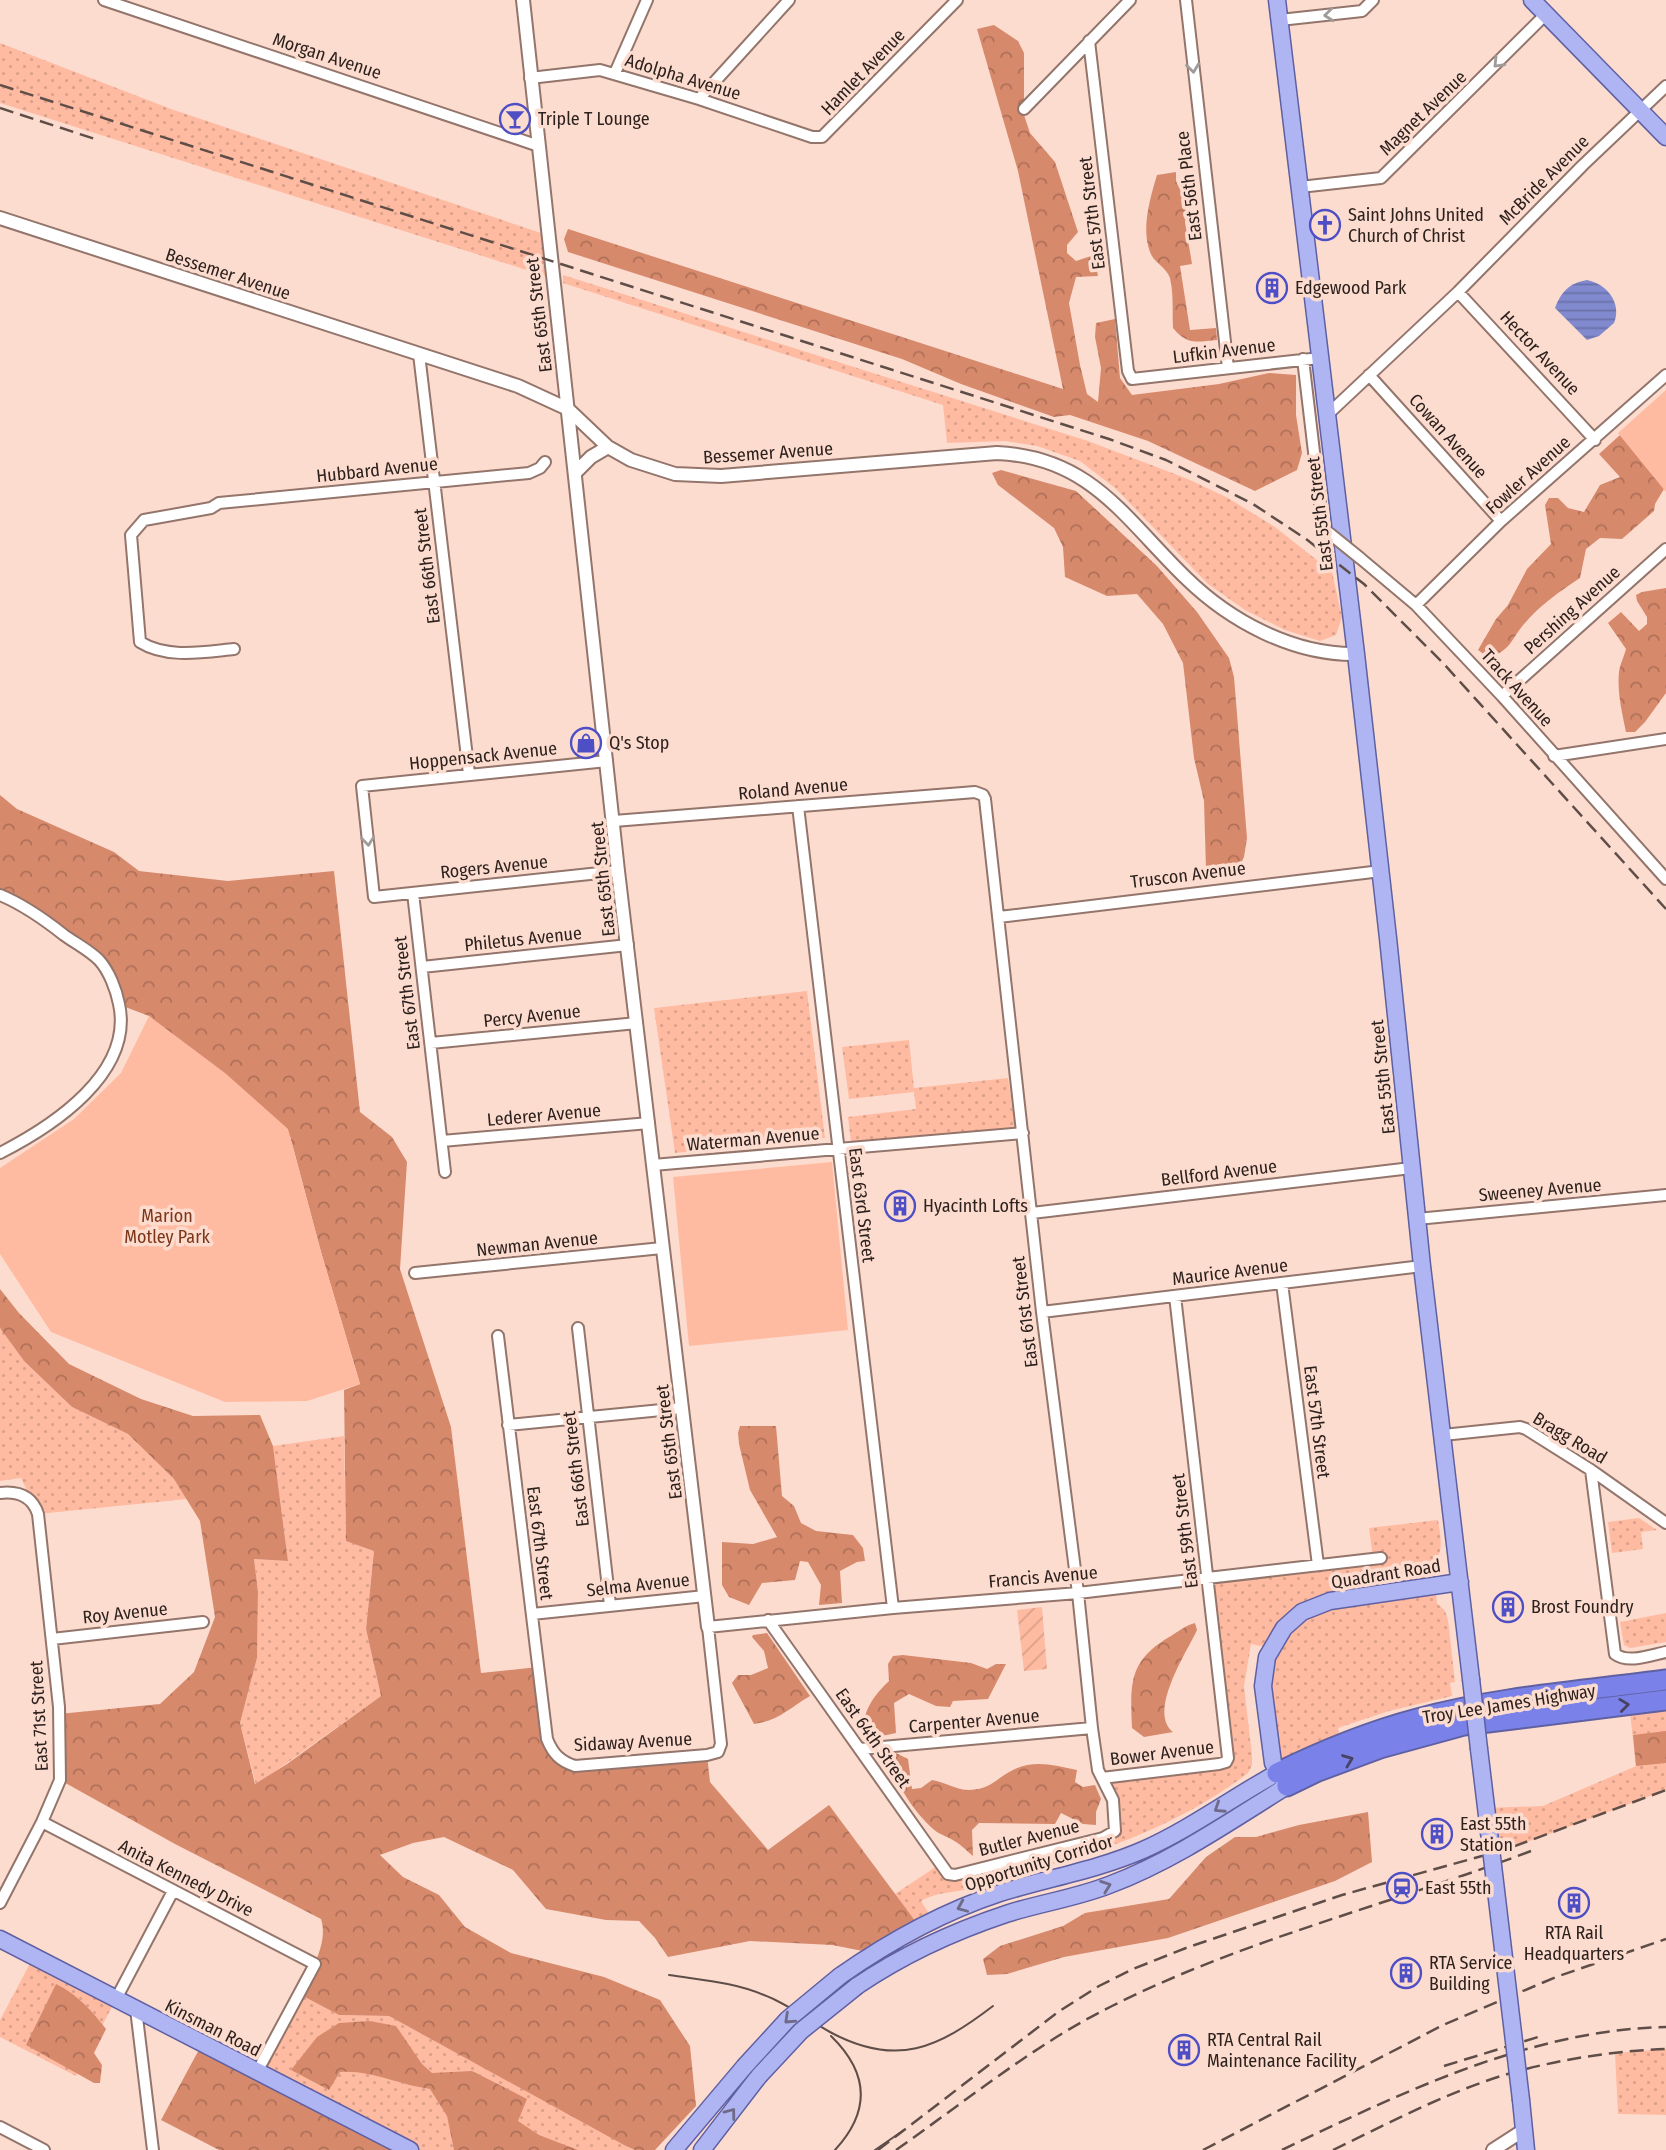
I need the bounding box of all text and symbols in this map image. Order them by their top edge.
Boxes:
one-way arrow [1323,7,1334,22]
street label: Hamlet Avenue [816,24,910,120]
street label: Morgan Avenue [270,28,384,84]
street label: Adolpha Avenue [623,49,743,105]
one-way arrow [1494,55,1507,68]
one-way arrow [1186,62,1201,74]
street label: Magnet Avenue [1375,66,1471,160]
bar icon: Triple T Lounge [498,102,532,136]
place label: Triple T Lounge [538,108,650,130]
street label: East 56th Place [1171,130,1207,242]
street label: McBride Avenue [1494,130,1594,230]
street label: East 57th Street [1074,155,1110,271]
place label: Saint Johns United Church of Christ [1348,204,1484,247]
church icon: Saint Johns United Church of Christ [1308,208,1342,242]
street label: Bessemer Avenue [163,243,293,305]
street label: East 65th Street [521,256,557,374]
building icon: Edgewood Park [1255,271,1289,305]
place label: Edgewood Park [1295,277,1407,299]
street label: Hector Avenue [1495,306,1585,400]
street label: Lufkin Avenue [1171,334,1277,368]
street label: Cowan Avenue [1404,389,1492,483]
street label: Fowler Avenue [1481,431,1575,519]
street label: Bessemer Avenue [702,437,834,469]
street label: Hubbard Avenue [315,453,439,487]
street label: East 55th Street [1302,456,1338,572]
street label: East 66th Street [409,507,445,625]
street label: Pershing Avenue [1519,561,1625,659]
street label: Track Avenue [1476,645,1558,731]
shop icon: Q's Stop [569,726,603,760]
place label: Q's Stop [609,732,669,754]
street label: Hoppensack Avenue [408,737,558,775]
street label: Roland Avenue [737,773,849,805]
street label: East 65th Street [586,820,620,938]
one-way arrow [360,836,375,847]
street label: Rogers Avenue [439,850,549,884]
street label: Truscon Avenue [1129,857,1247,893]
street label: Philetus Avenue [463,922,583,956]
street label: East 67th Street [389,935,425,1051]
street label: Percy Avenue [482,1000,582,1032]
street label: East 55th Street [1366,1019,1400,1135]
street label: Lederer Avenue [486,1099,602,1131]
street label: Waterman Avenue [686,1122,820,1156]
street label: East 63rd Street [844,1146,880,1264]
street label: Bellford Avenue [1160,1155,1278,1191]
street label: Sweeney Avenue [1478,1174,1602,1206]
building icon: Hyacinth Lofts [883,1189,917,1223]
place label: Hyacinth Lofts [923,1195,1028,1217]
park label: Marion Motley Park [124,1205,210,1248]
street label: Newman Avenue [475,1227,599,1261]
street label: Maurice Avenue [1171,1254,1289,1290]
street label: East 61st Street [1007,1255,1043,1369]
street label: East 57th Street [1299,1364,1335,1480]
street label: East 65th Street [651,1383,687,1501]
street label: Bragg Road [1529,1407,1611,1469]
street label: East 66th Street [558,1410,594,1528]
street label: East 59th Street [1167,1472,1203,1590]
street label: East 67th Street [522,1485,558,1601]
street label: Quadrant Road [1330,1554,1442,1594]
street label: Francis Avenue [987,1561,1099,1593]
street label: Selma Avenue [585,1569,691,1601]
building icon: Brost Foundry [1491,1590,1525,1624]
place label: Brost Foundry [1531,1596,1633,1618]
street label: Roy Avenue [81,1598,169,1628]
street label: East 71st Street [25,1660,53,1772]
street label: Troy Lee James Highway [1421,1679,1597,1729]
street label: East 64th Street [831,1684,915,1792]
one-way arrow [1618,1697,1630,1712]
street label: Carpenter Avenue [908,1704,1040,1738]
street label: Sidaway Avenue [573,1728,693,1756]
street label: Bower Avenue [1109,1736,1215,1770]
one-way arrow [1342,1754,1354,1768]
one-way arrow [1213,1800,1226,1813]
place label: East 55th Station [1460,1813,1526,1856]
street label: Butler Avenue [976,1815,1082,1861]
building icon: East 55th Station [1420,1817,1454,1851]
street label: Opportunity Corridor [962,1830,1117,1896]
street label: Anita Kennedy Drive [115,1835,257,1922]
station icon: East 55th [1385,1871,1419,1905]
place label: East 55th [1425,1877,1491,1899]
one-way arrow [1100,1880,1112,1894]
building icon: RTA Rail Headquarters [1557,1886,1591,1920]
one-way arrow [957,1899,969,1913]
place label: RTA Rail Headquarters [1524,1922,1625,1965]
place label: RTA Service Building [1429,1952,1513,1995]
building icon: RTA Service Building [1389,1956,1423,1990]
street label: Kinsman Road [161,1994,265,2062]
one-way arrow [784,2010,797,2023]
place label: RTA Central Rail Maintenance Facility [1207,2029,1356,2072]
building icon: RTA Central Rail Maintenance Facility [1167,2033,1201,2067]
one-way arrow [723,2108,736,2121]

